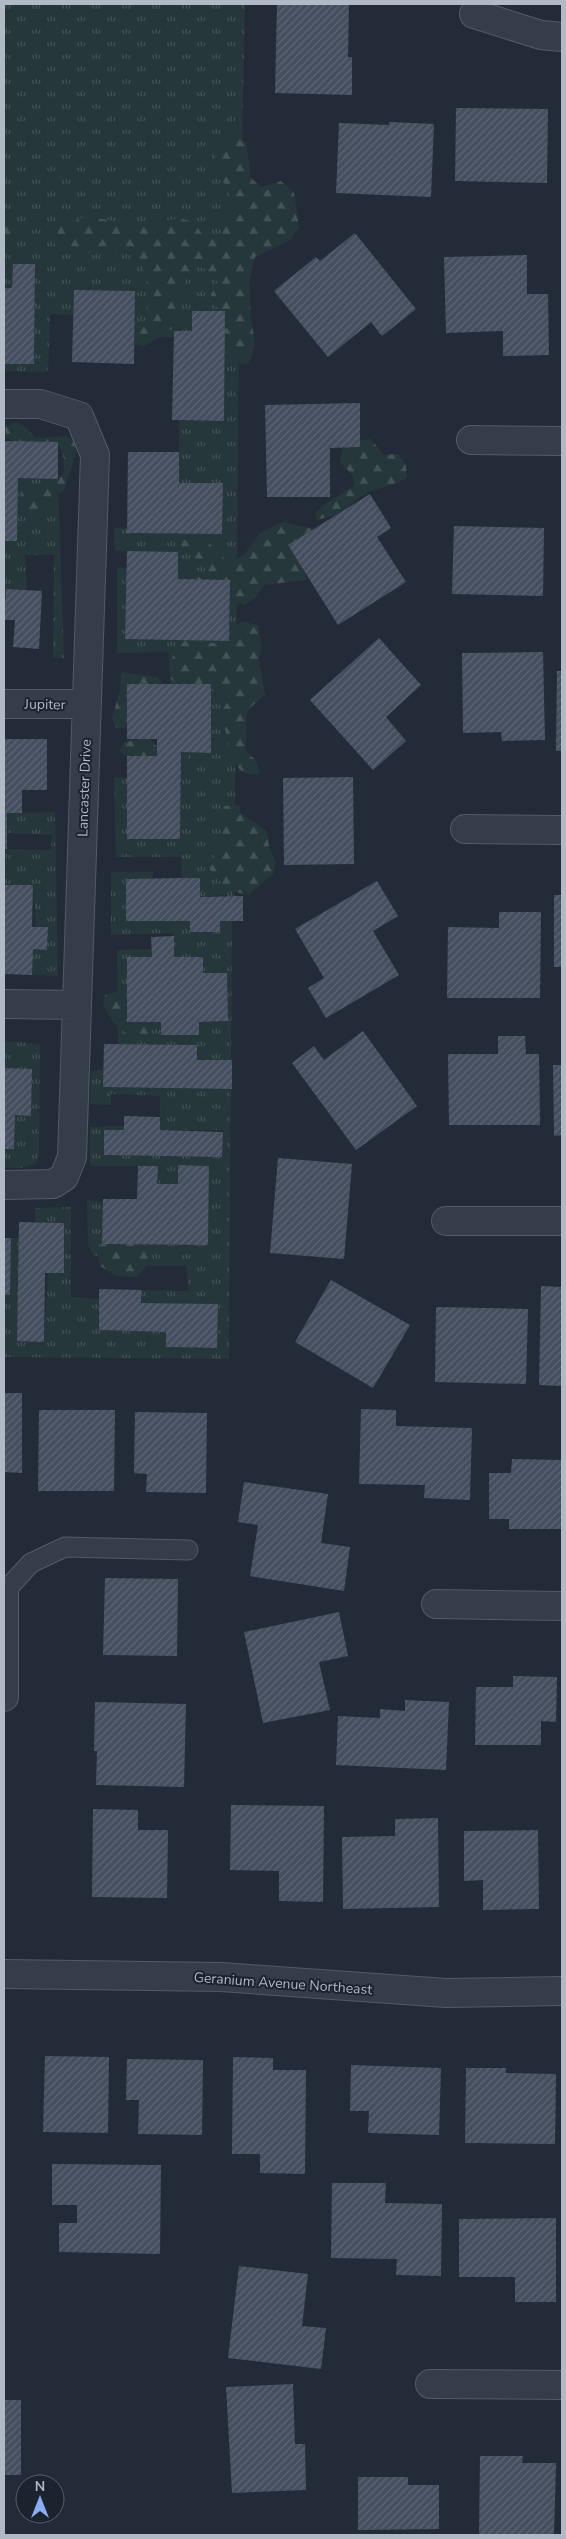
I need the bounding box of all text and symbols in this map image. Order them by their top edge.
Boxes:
street label: Jupiter [23,695,66,714]
street label: Lancaster Drive [73,739,96,837]
street label: Geranium Avenue Northeast [193,1968,373,1999]
north arrow [15,2474,65,2524]
text: N [35,2477,45,2496]

